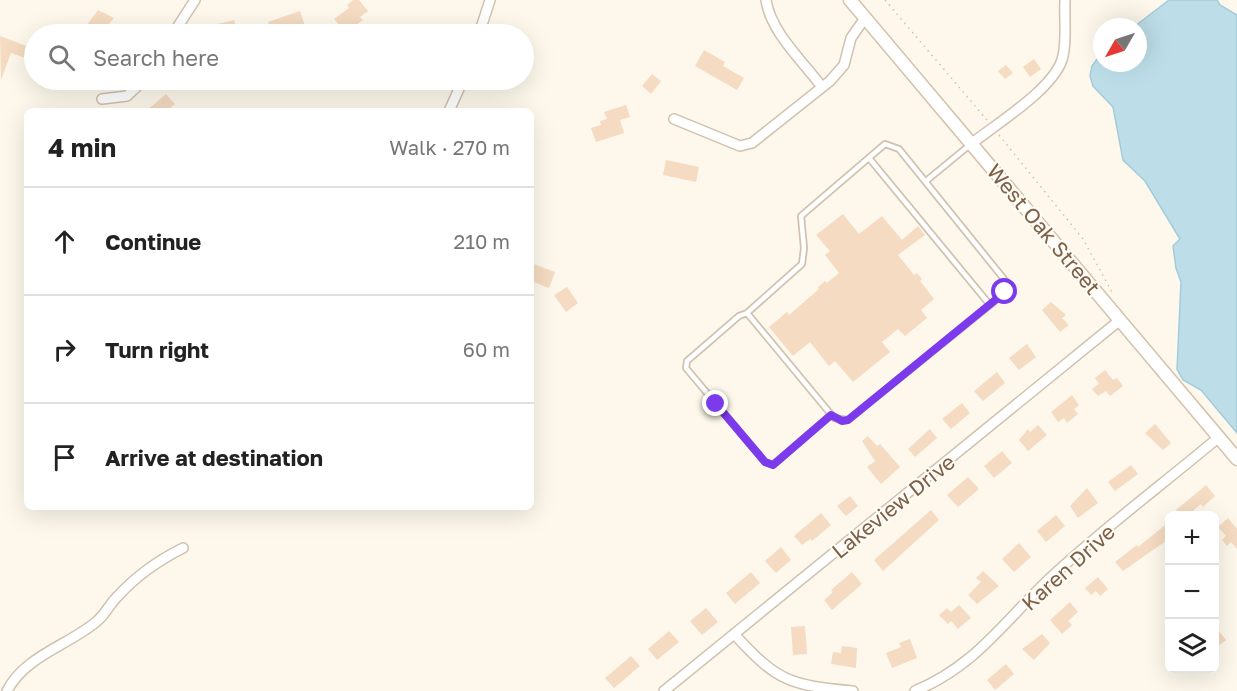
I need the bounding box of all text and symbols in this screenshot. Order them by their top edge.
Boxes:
north arrow [1093,18,1147,72]
search box [24,24,534,90]
icon: search [45,41,78,74]
text: Search here [93,44,219,71]
text: 4 min [48,132,116,163]
text: Walk · 270 m [389,135,510,159]
street label: West Oak Street [982,158,1106,300]
icon: ahead [48,225,81,258]
text: Continue [105,228,201,255]
text: 210 m [454,229,510,253]
route start [991,278,1017,304]
icon: right [48,333,81,366]
text: Turn right [105,336,209,363]
text: 60 m [463,337,510,361]
route end [702,390,728,416]
icon: arrive [48,441,81,474]
text: Arrive at destination [105,444,323,471]
street label: Lakeview Drive [826,448,960,564]
map controls [1165,511,1219,673]
button: + [1165,511,1219,565]
street label: Karen Drive [1016,518,1120,616]
button: − [1165,565,1219,619]
button: layers [1165,619,1219,673]

